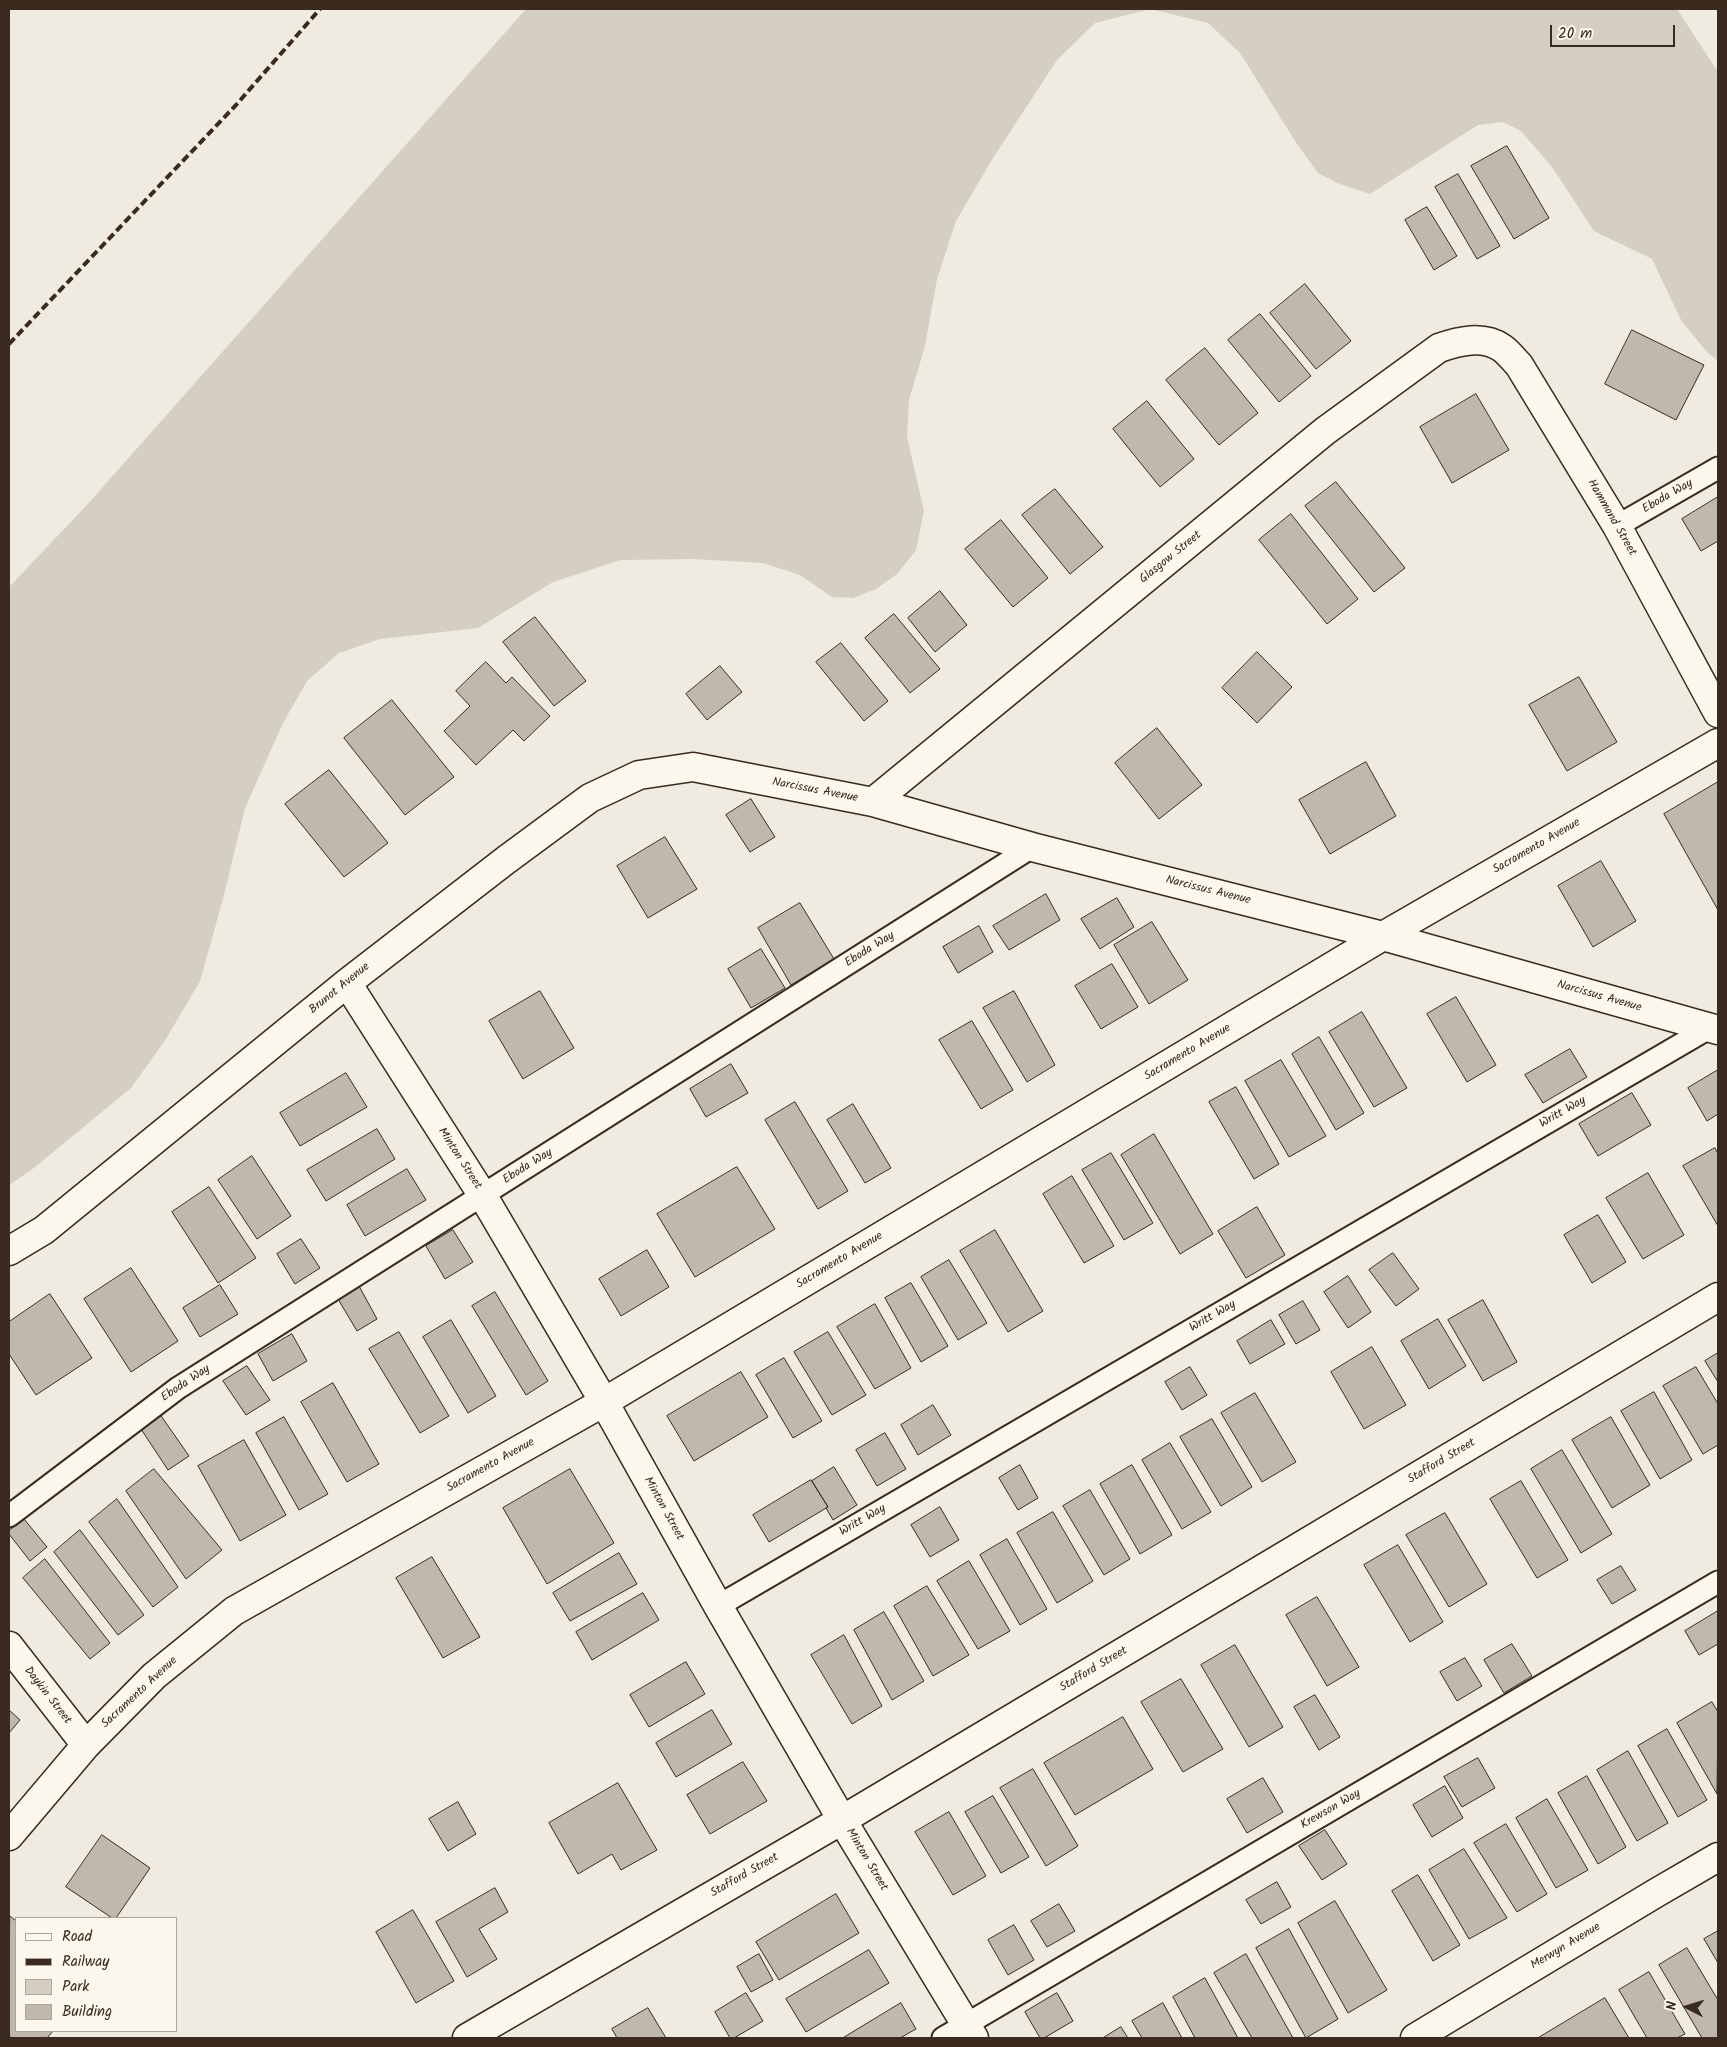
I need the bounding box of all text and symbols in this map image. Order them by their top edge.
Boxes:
scale bar [1552,15,1677,47]
text: 20 m [1558,22,1592,46]
street label: Hammond Street [1583,477,1639,559]
street label: Eboda Way [1640,477,1696,517]
street label: Glasgow Street [1137,529,1205,587]
street label: Narcissus Avenue [771,776,859,806]
street label: Sacramento Avenue [1491,816,1583,878]
street label: Narcissus Avenue [1164,873,1252,909]
street label: Eboda Way [843,929,897,971]
street label: Brunot Avenue [307,960,373,1018]
street label: Narcissus Avenue [1555,978,1643,1016]
street label: Sacramento Avenue [1142,1021,1234,1085]
street label: Writt Way [1537,1094,1589,1132]
street label: Minton Street [434,1126,484,1192]
street label: Eboda Way [501,1146,555,1188]
street label: Sacramento Avenue [794,1229,886,1293]
street label: Writt Way [1187,1298,1239,1336]
street label: Eboda Way [159,1362,213,1406]
street label: Sacramento Avenue [444,1436,538,1496]
street label: Stafford Street [1406,1436,1478,1488]
street label: Minton Street [640,1475,686,1543]
street label: Writt Way [837,1502,889,1540]
street label: Stafford Street [1058,1644,1130,1696]
street label: Sacramento Avenue [99,1654,181,1732]
street label: Daykin Street [20,1664,74,1728]
street label: Krewson Way [1298,1787,1364,1833]
street label: Minton Street [842,1826,890,1894]
street label: Stafford Street [708,1851,782,1901]
legend [15,1917,178,2032]
street label: Merwyn Avenue [1528,1920,1604,1974]
text: Road [62,1925,92,1949]
text: Railway [62,1950,109,1974]
text: Park [62,1975,89,1999]
north arrow [1662,1982,1712,2032]
text: Building [62,2000,112,2024]
text: N [1661,2000,1683,2011]

